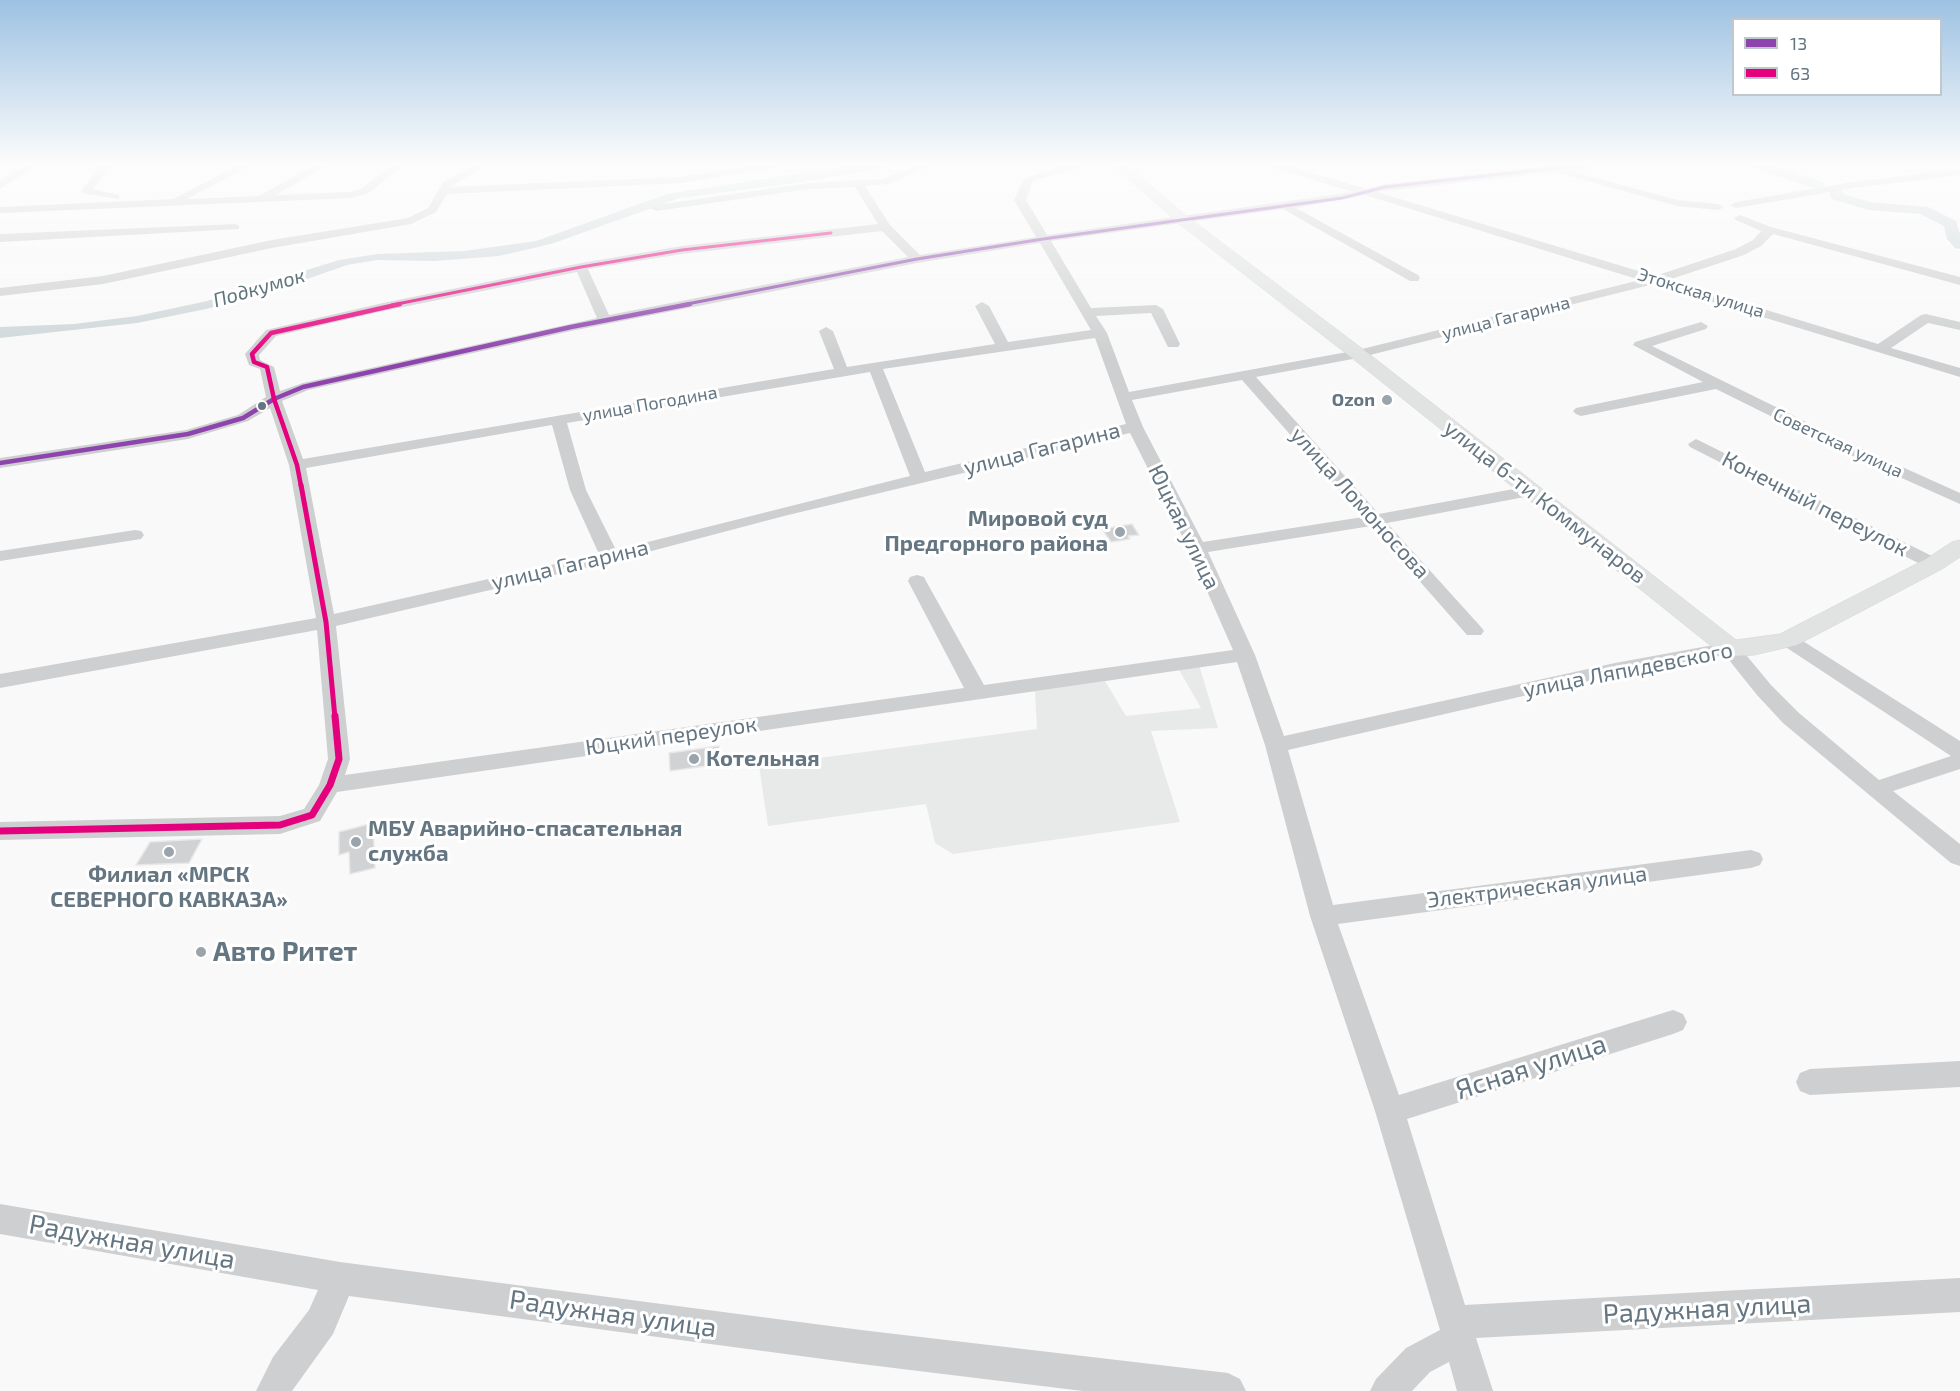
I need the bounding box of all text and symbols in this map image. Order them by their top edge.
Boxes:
legend [1732,18,1942,96]
text: 13 [1790,32,1807,54]
text: 63 [1790,62,1810,84]
water label: Подкумок [210,263,308,313]
street label: Этокская улица [1635,263,1767,323]
street label: улица Гагарина [1440,292,1572,344]
street label: улица Погодина [581,382,719,426]
place label: Ozon [1332,389,1375,411]
marker: Ozon [1380,393,1394,407]
unlabelled marker [256,400,268,412]
street label: Советская улица [1770,403,1906,483]
street label: улица 6-ти Коммунаров [1439,415,1651,589]
street label: улица Гагарина [961,417,1123,481]
street label: улица Ломоносова [1285,422,1435,584]
street label: Конечный переулок [1718,446,1912,562]
street label: Юцкая улица [1142,460,1226,594]
place label: Мировой суд Предгорного района [884,506,1108,558]
marker: Мировой суд Предгорного района [1113,525,1127,539]
street label: улица Гагарина [489,534,651,596]
street label: улица Ляпидевского [1521,637,1735,703]
street label: Юцкий переулок [584,711,758,761]
place label: Котельная [706,746,820,772]
marker: Котельная [687,752,701,766]
place label: МБУ Аварийно-спасательная служба [368,816,682,867]
marker: МБУ Аварийно-спасательная служба [349,835,363,849]
marker: Филиал «МРСК СЕВЕРНОГО КАВКАЗА» [162,845,176,859]
street label: Электрическая улица [1425,860,1649,914]
place label: Филиал «МРСК СЕВЕРНОГО КАВКАЗА» [50,862,288,914]
place label: Авто Ритет [213,936,357,968]
marker: Авто Ритет [194,945,208,959]
street label: Ясная улица [1452,1027,1610,1107]
street label: Радужная улица [26,1208,238,1276]
street label: Радужная улица [507,1283,719,1345]
street label: Радужная улица [1602,1287,1812,1331]

